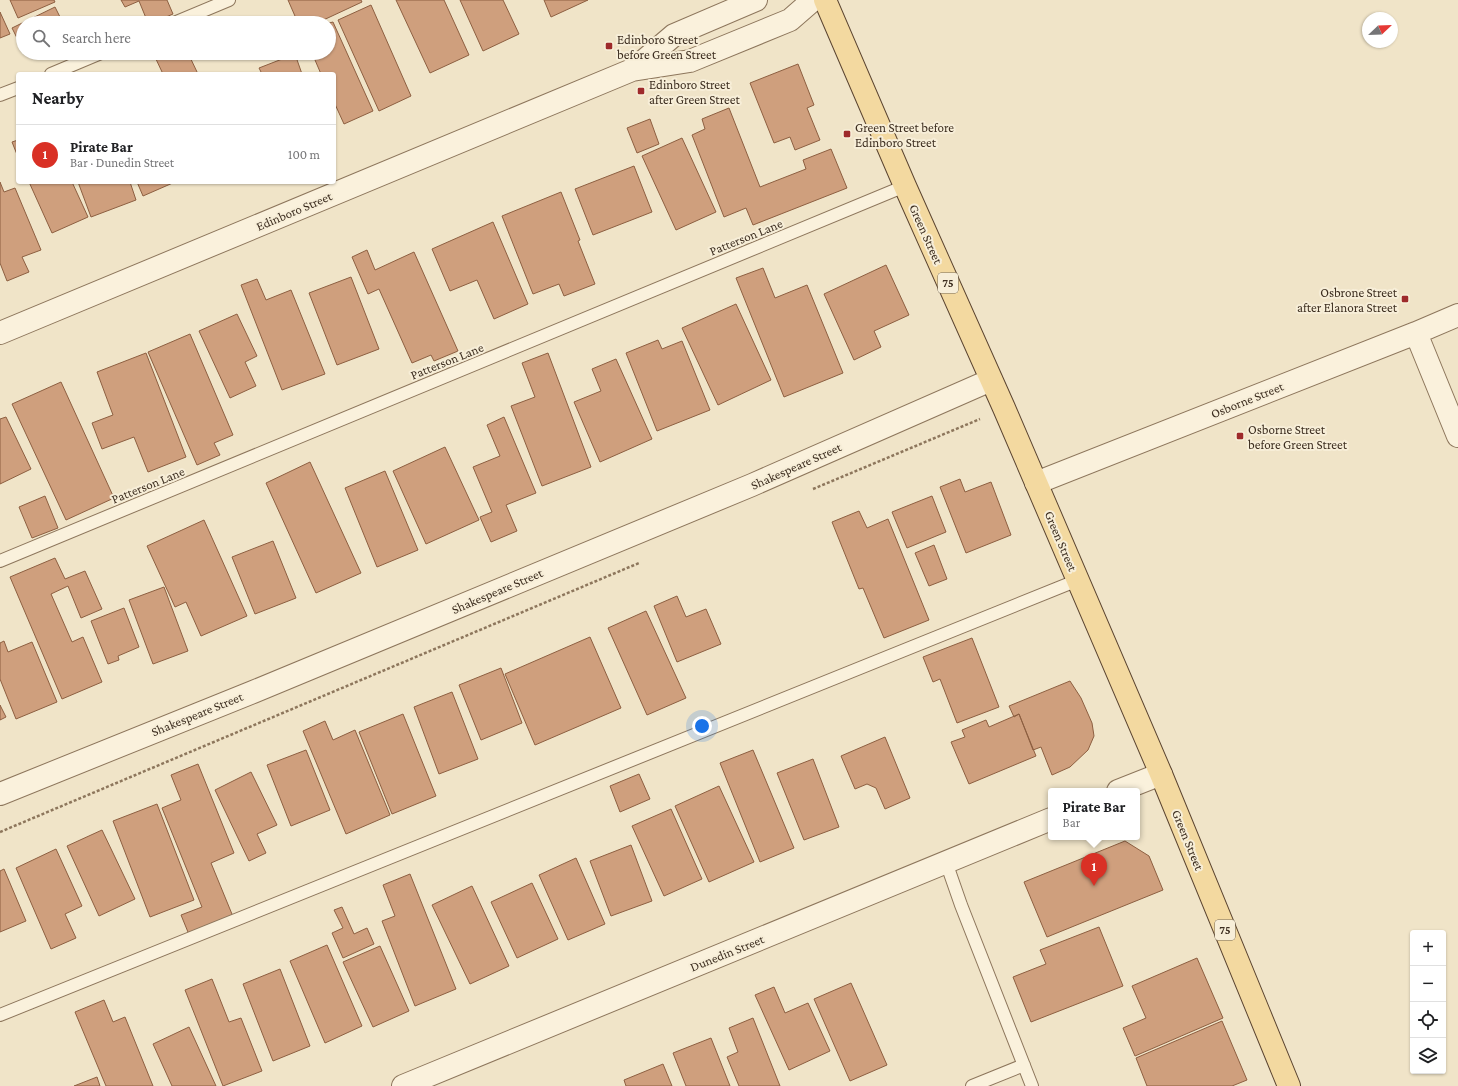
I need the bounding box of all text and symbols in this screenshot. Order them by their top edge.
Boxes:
north arrow [1362,12,1398,48]
search box [16,16,336,60]
icon: search [30,27,52,49]
text: Search here [62,30,131,46]
place label: Edinboro Street before Green Street [617,32,717,62]
marker: Edinboro Street before Green Street [604,41,614,51]
place label: Edinboro Street after Green Street [649,77,740,107]
marker: Edinboro Street after Green Street [636,86,646,96]
text: Nearby [32,89,84,108]
place label: Green Street before Edinboro Street [855,120,954,150]
marker: Green Street before Edinboro Street [842,129,852,139]
text: Pirate Bar [70,139,133,155]
text: 1 [43,147,47,162]
text: 100 m [288,147,320,162]
text: Bar · Dunedin Street [70,155,174,170]
street label: Edinboro Street [254,188,335,234]
street label: Green Street [906,202,946,267]
street label: Patterson Lane [707,215,785,258]
road number: 75 [938,273,958,293]
place label: Osbrone Street after Elanora Street [1297,285,1398,315]
marker: Osbrone Street after Elanora Street [1400,294,1410,304]
street label: Patterson Lane [408,339,486,382]
street label: Osborne Street [1208,378,1286,421]
place label: Osborne Street before Green Street [1248,422,1348,452]
marker: Osborne Street before Green Street [1235,431,1245,441]
street label: Shakespeare Street [748,439,844,493]
street label: Patterson Lane [109,463,187,506]
street label: Green Street [1042,509,1081,574]
street label: Shakespeare Street [449,565,545,617]
street label: Shakespeare Street [149,689,246,739]
your location [692,716,712,736]
popup [1048,788,1140,840]
text: Pirate Bar [1063,799,1125,815]
street label: Green Street [1169,808,1207,873]
text: Bar [1063,815,1080,830]
pin: 1 [1081,853,1107,886]
road number: 75 [1215,920,1235,940]
map controls [1410,930,1446,1074]
button: + [1410,930,1446,966]
street label: Dunedin Street [688,931,767,975]
button: − [1410,966,1446,1002]
button: locate [1410,1002,1446,1038]
button: layers [1410,1038,1446,1074]

